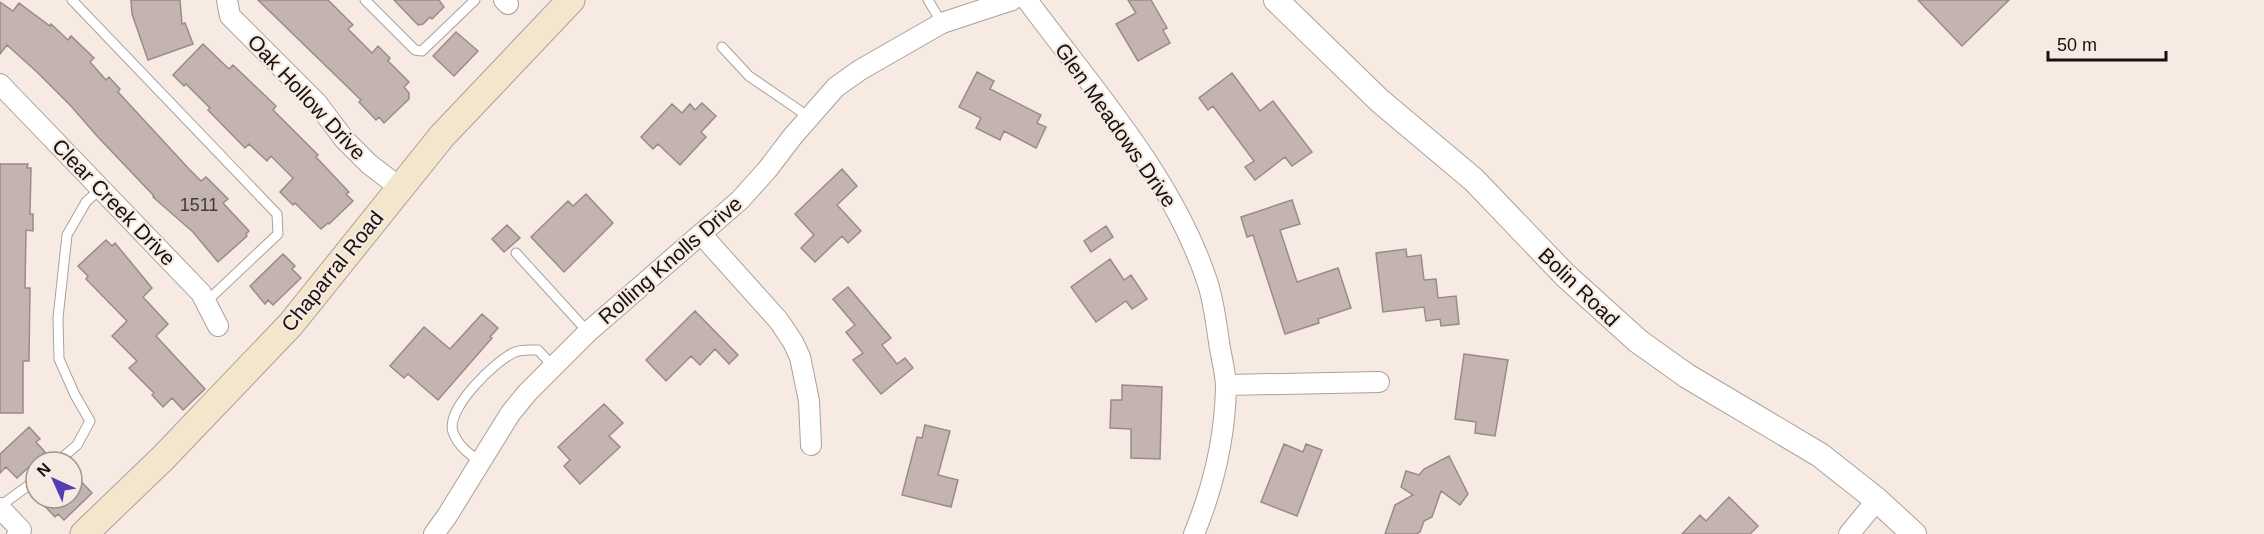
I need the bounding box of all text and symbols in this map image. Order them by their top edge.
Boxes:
scale bar [2048,24,2166,62]
street label: Oak Hollow Drive [243,30,371,164]
text: 50 m [2057,35,2097,55]
street label: Glen Meadows Drive [1051,39,1181,211]
street label: Clear Creek Drive [48,134,180,270]
street label: Rolling Knolls Drive [594,192,746,328]
house number: 1511 [180,195,218,215]
street label: Chaparral Road [276,206,388,336]
street label: Bolin Road [1534,243,1624,331]
north arrow [24,450,84,510]
text: N [34,460,54,480]

